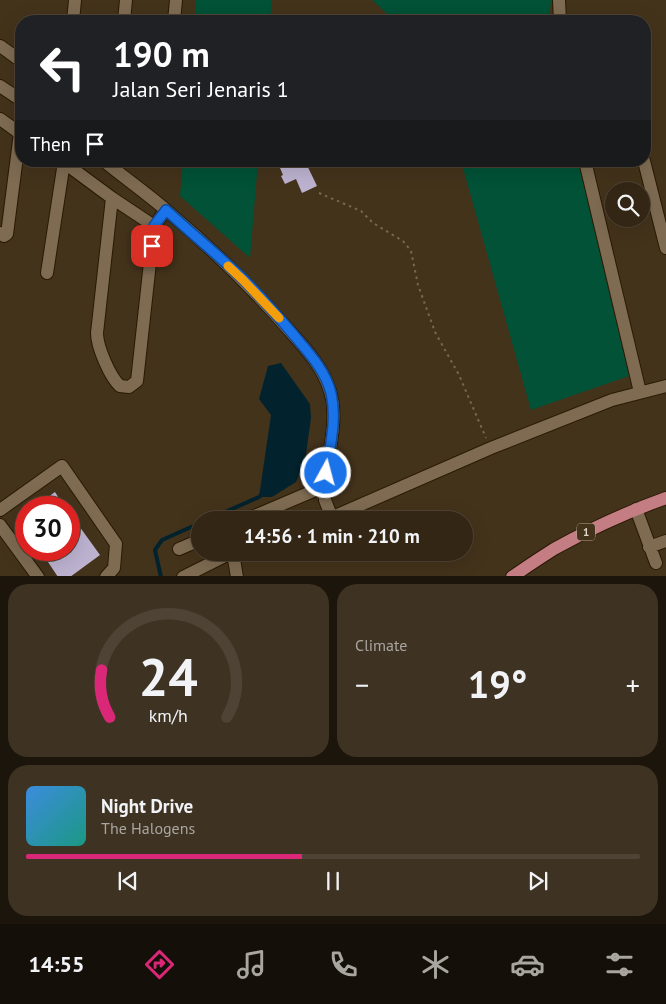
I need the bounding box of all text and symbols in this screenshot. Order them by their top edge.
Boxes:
text: 190 m [113,31,210,77]
icon: left [30,35,95,100]
text: Jalan Seri Jenaris 1 [113,75,289,103]
icon: arrive [81,130,109,158]
text: Then [30,132,71,156]
map controls [605,182,650,227]
button: search [605,182,650,227]
pin [131,225,173,267]
icon: arrive [138,232,166,260]
position arrow [299,446,351,498]
speed limit sign: 30 [15,496,80,561]
text: 14:56 · 1 min · 210 m [244,524,420,548]
road number: 1 [577,524,595,540]
text: Climate [355,635,407,655]
text: 24 [139,643,198,710]
text: 19° [468,659,527,708]
text: − [355,666,369,703]
text: + [626,666,640,703]
text: km/h [149,704,188,727]
text: Night Drive [101,794,193,818]
text: The Halogens [101,818,195,838]
icon: previous [114,867,142,895]
icon: pause [319,867,347,895]
icon: next [524,867,552,895]
icon: directions [142,947,177,982]
icon: music [234,947,269,982]
icon: phone [326,947,361,982]
icon: climate [418,947,453,982]
icon: car [510,947,545,982]
icon: filters [602,947,637,982]
text: 14:55 [29,950,84,978]

